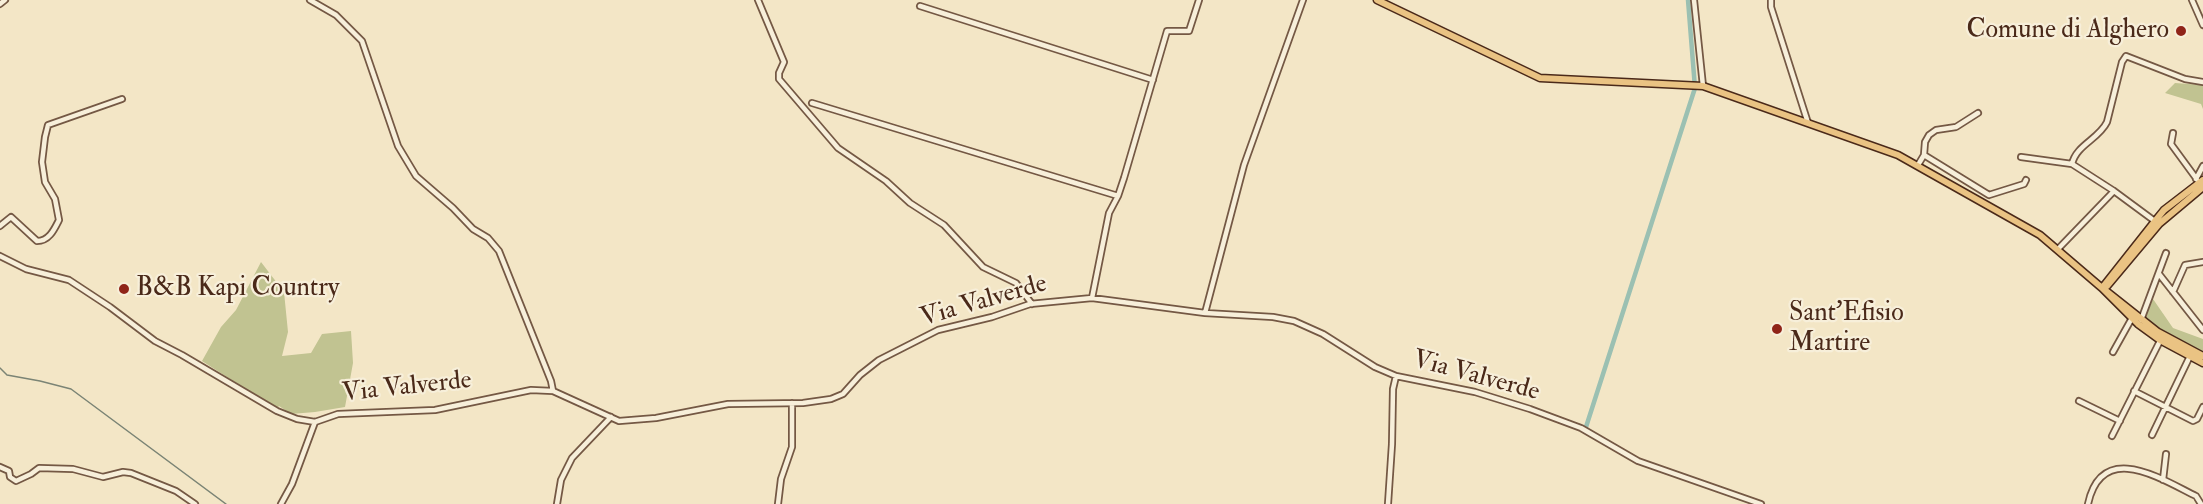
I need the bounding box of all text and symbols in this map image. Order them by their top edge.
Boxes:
place label: Comune di Alghero [1967,15,2169,47]
marker: Comune di Alghero [2174,24,2188,38]
street label: Via Valverde [917,269,1051,335]
place label: B&B Kapi Country [136,273,339,305]
marker: B&B Kapi Country [117,282,131,296]
place label: Sant'Efisio Martire [1789,298,1904,360]
marker: Sant'Efisio Martire [1770,322,1784,336]
street label: Via Valverde [1409,345,1543,409]
street label: Via Valverde [341,366,473,410]

